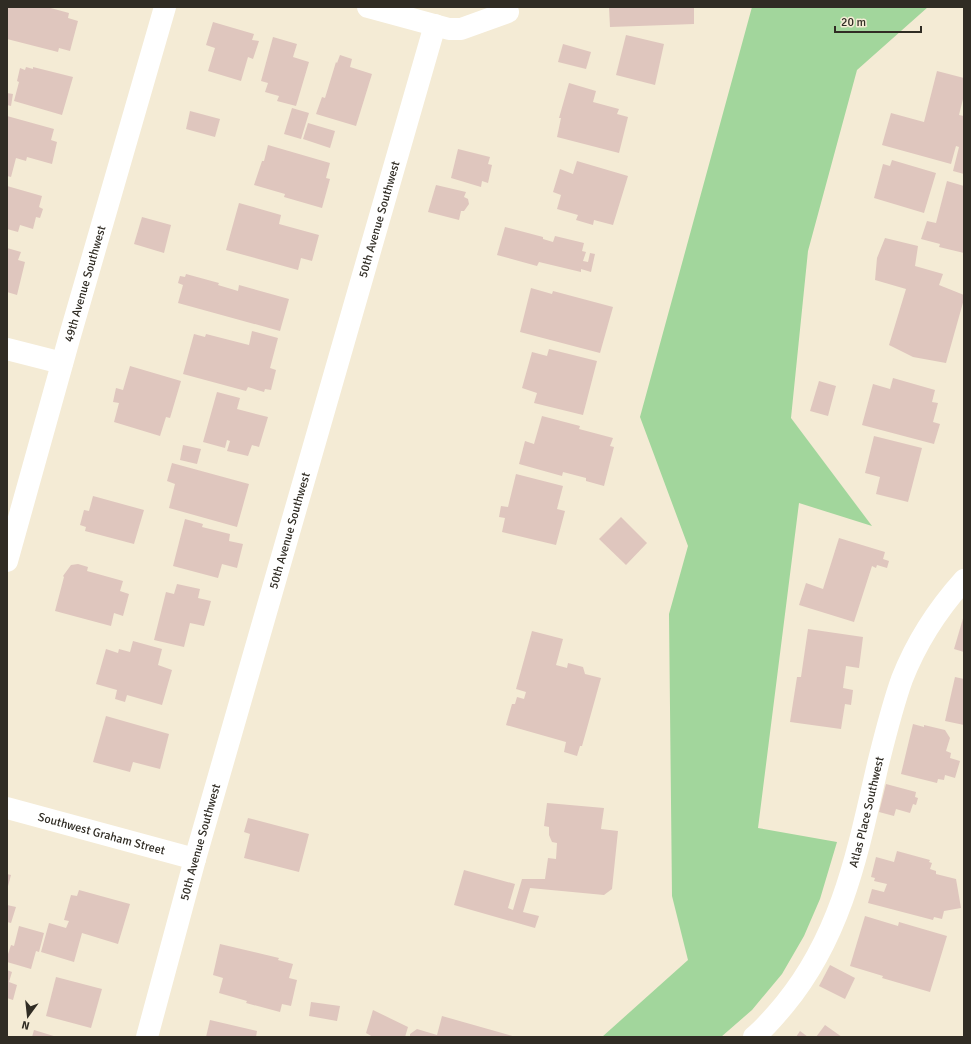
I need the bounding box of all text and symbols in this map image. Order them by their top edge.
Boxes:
scale bar [835,8,921,34]
text: 20 m [841,15,866,30]
street label: 50th Avenue Southwest [355,159,403,279]
street label: 49th Avenue Southwest [61,224,109,344]
street label: 50th Avenue Southwest [266,471,313,591]
street label: Atlas Place Southwest [846,755,887,869]
street label: 50th Avenue Southwest [177,782,224,902]
street label: Southwest Graham Street [36,809,167,858]
north arrow [8,996,48,1036]
text: N [20,1018,31,1032]

